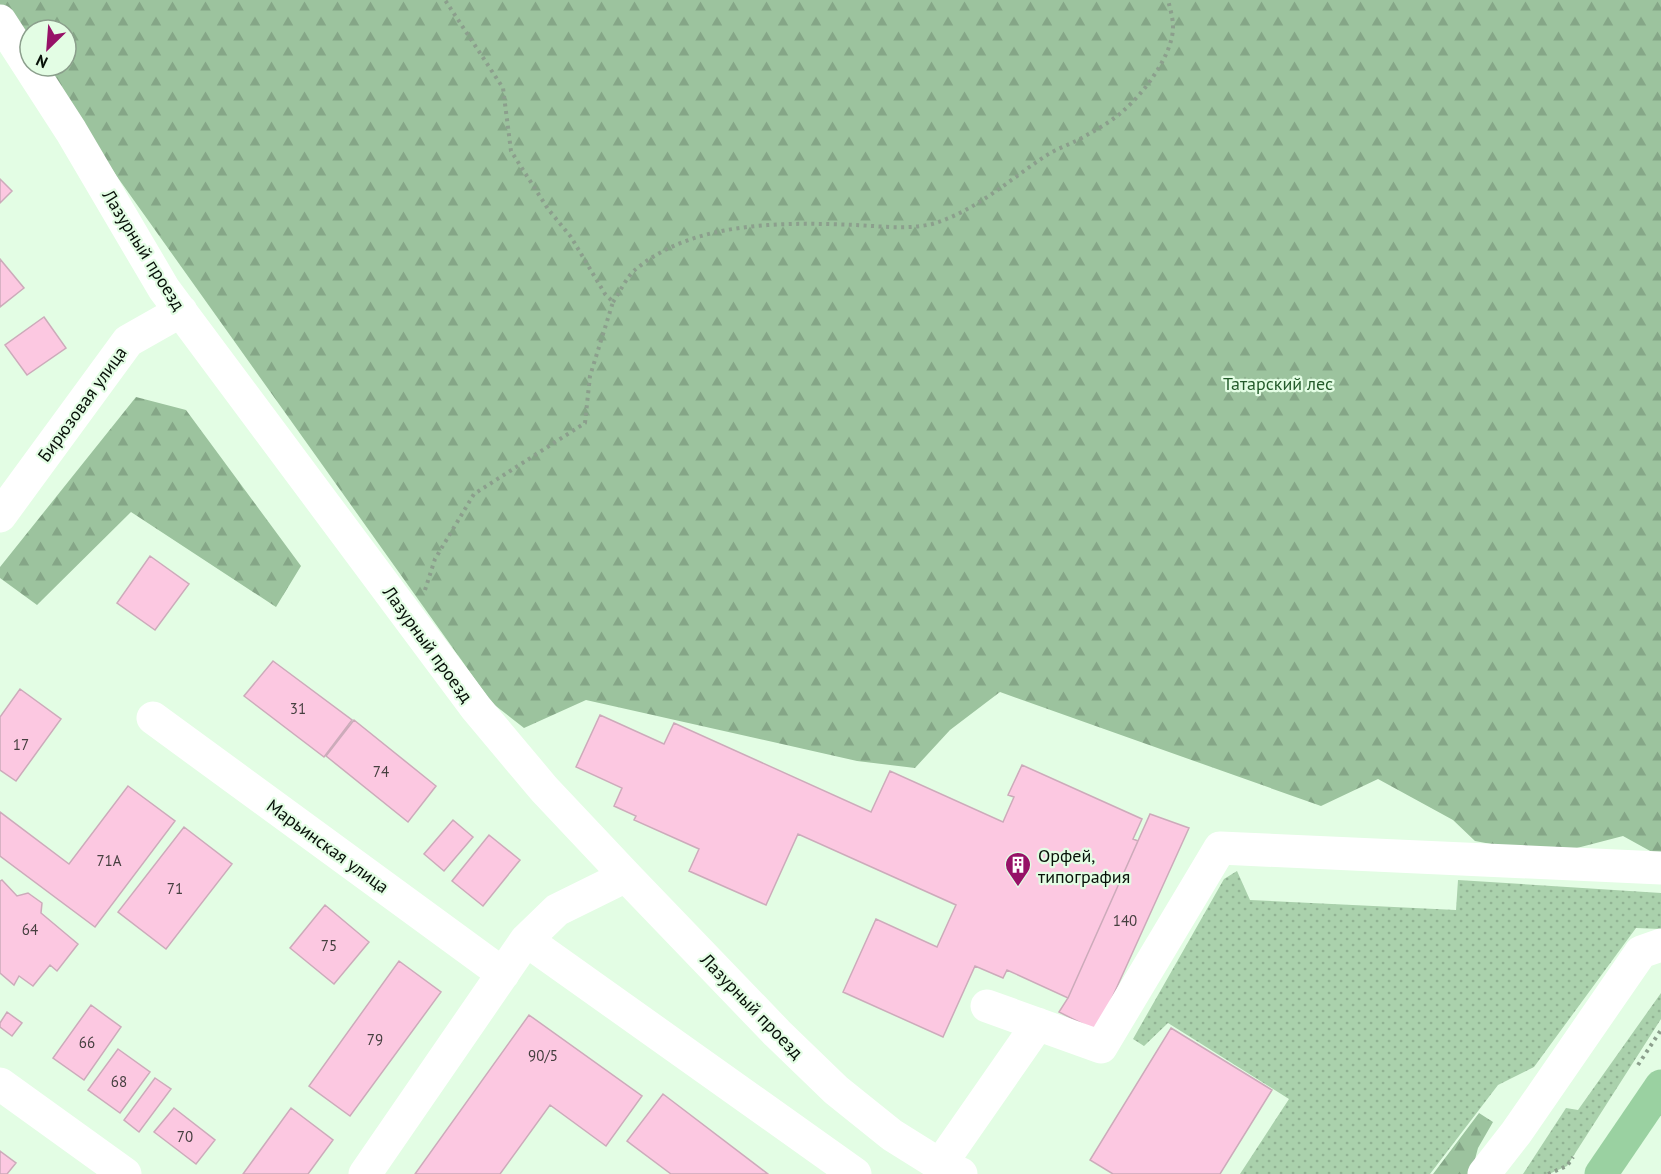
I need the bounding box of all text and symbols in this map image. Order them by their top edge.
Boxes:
north arrow [18,18,78,78]
text: N [33,50,51,73]
street label: Лазурный проезд [97,184,191,315]
street label: Бирюзовая улица [32,342,132,466]
park label: Татарский лес [1223,372,1333,395]
street label: Лазурный проезд [377,580,478,707]
house number: 31 [290,699,306,718]
house number: 17 [13,735,29,754]
house number: 74 [373,762,389,781]
street label: Марьинская улица [262,794,394,898]
place label: Орфей, типография [1038,844,1130,888]
building icon: Орфей, типография [1003,850,1033,888]
house number: 71А [96,851,122,870]
house number: 71 [167,879,183,898]
house number: 140 [1113,911,1137,930]
house number: 64 [22,920,38,939]
house number: 75 [321,936,337,955]
street label: Лазурный проезд [695,948,808,1064]
house number: 79 [367,1030,383,1049]
house number: 66 [79,1033,95,1052]
house number: 90/5 [528,1046,558,1065]
house number: 68 [111,1072,127,1091]
house number: 70 [177,1127,193,1146]

